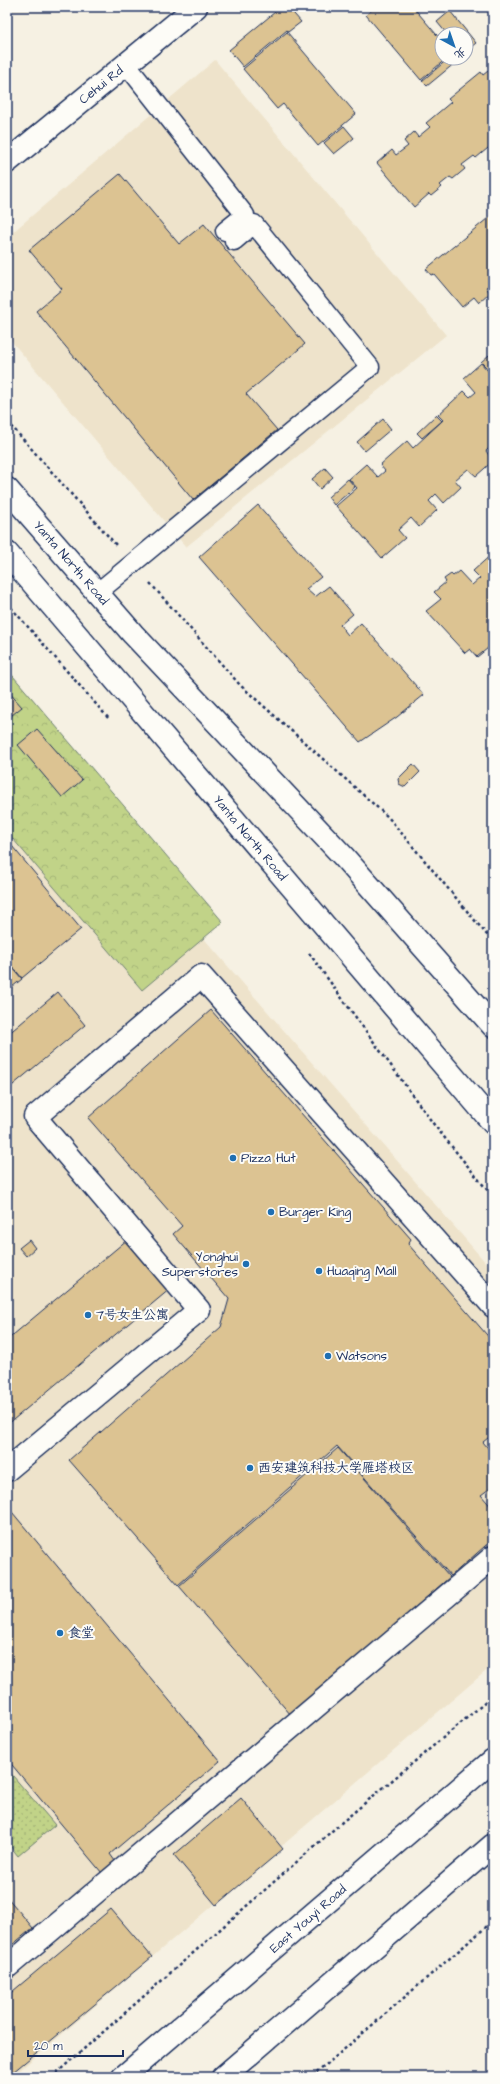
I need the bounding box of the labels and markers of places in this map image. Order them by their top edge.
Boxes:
place label: Pizza Hut [241,1149,296,1167]
marker: Pizza Hut [228,1153,238,1163]
place label: Burger King [279,1203,351,1222]
marker: Burger King [266,1207,276,1217]
place label: Yonghui Superstores [162,1248,238,1281]
marker: Yonghui Superstores [241,1259,251,1269]
place label: Huaqing Mall [327,1262,397,1281]
marker: Huaqing Mall [314,1266,324,1276]
place label: 7号女生公寓 [96,1306,169,1324]
marker: 7号女生公寓 [83,1310,93,1320]
place label: Watsons [336,1347,387,1365]
marker: Watsons [323,1351,333,1361]
place label: 西安建筑科技大学雁塔校区 [258,1459,414,1477]
marker: 西安建筑科技大学雁塔校区 [245,1463,255,1473]
place label: 食堂 [68,1624,94,1642]
marker: 食堂 [55,1628,65,1638]

